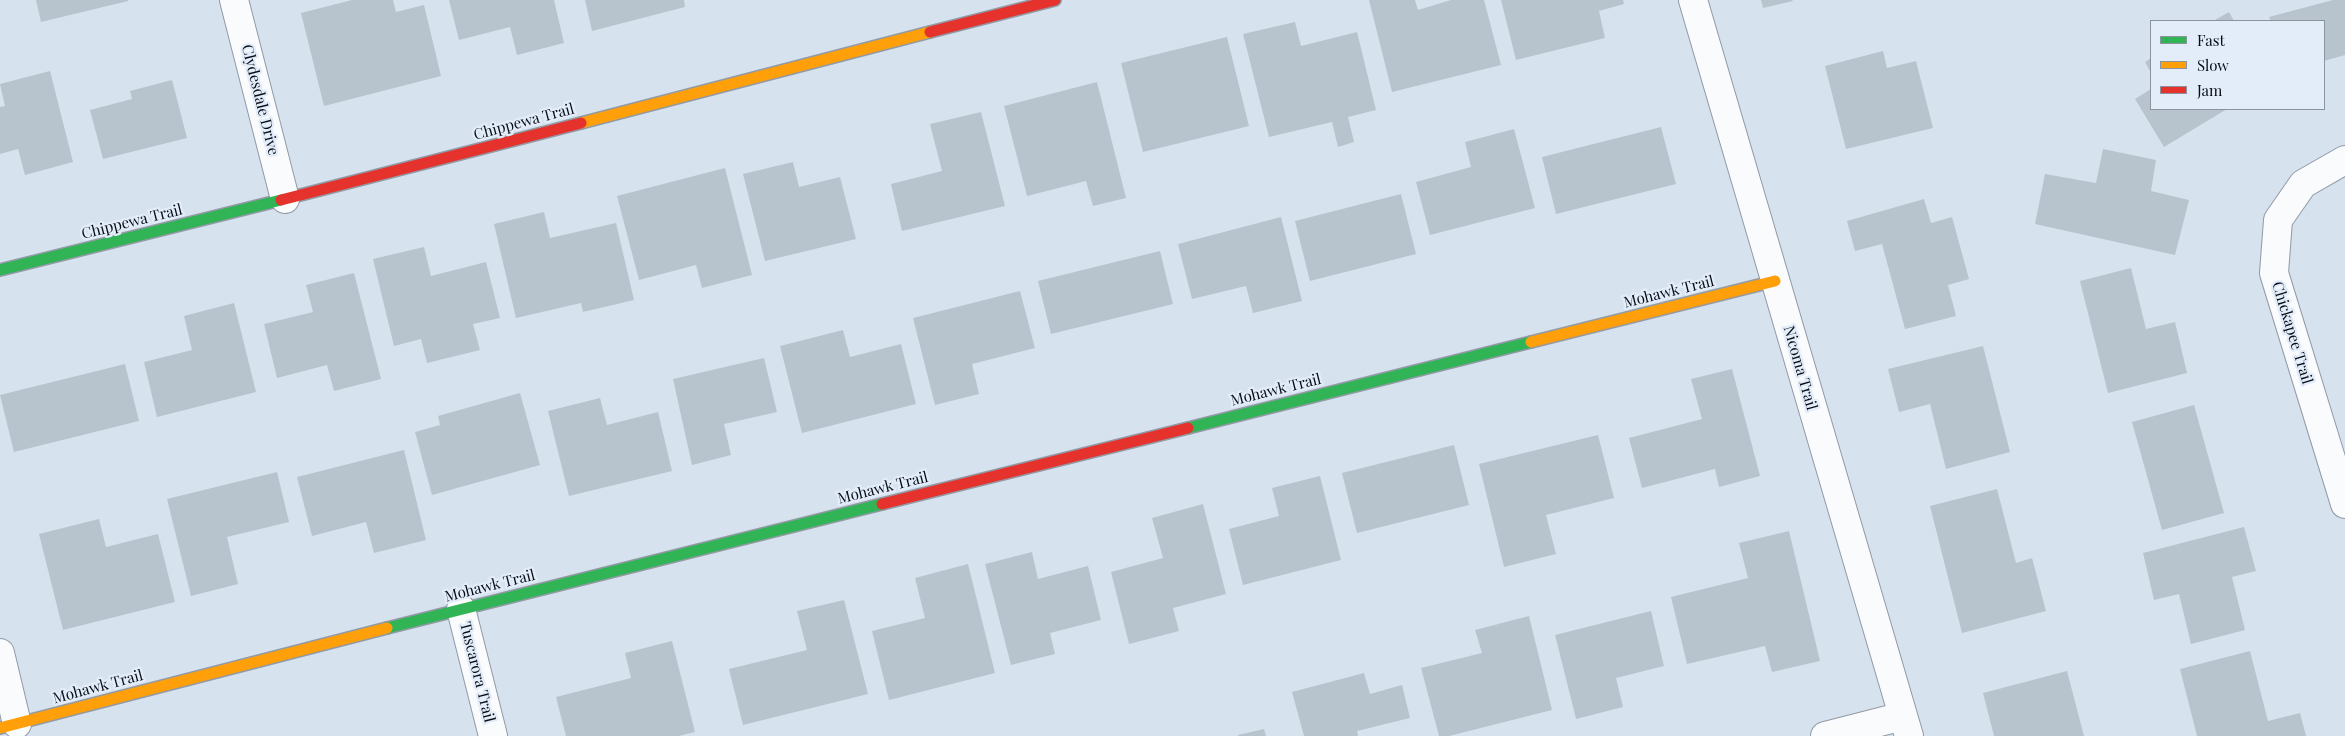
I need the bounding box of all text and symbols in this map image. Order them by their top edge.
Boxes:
legend [2150,20,2325,110]
text: Fast [2197,30,2225,50]
street label: Clydesdale Drive [238,43,282,157]
text: Slow [2197,55,2229,75]
text: Jam [2197,80,2222,100]
street label: Chippewa Trail [472,100,576,144]
street label: Chippewa Trail [80,201,184,243]
street label: Mohawk Trail [1622,272,1716,312]
street label: Chickapee Trail [2268,280,2316,386]
street label: Nicoma Trail [1779,324,1821,412]
street label: Mohawk Trail [1229,370,1323,410]
street label: Mohawk Trail [836,468,930,508]
street label: Mohawk Trail [443,566,537,606]
street label: Tuscarora Trail [456,620,498,724]
street label: Mohawk Trail [51,666,145,708]

